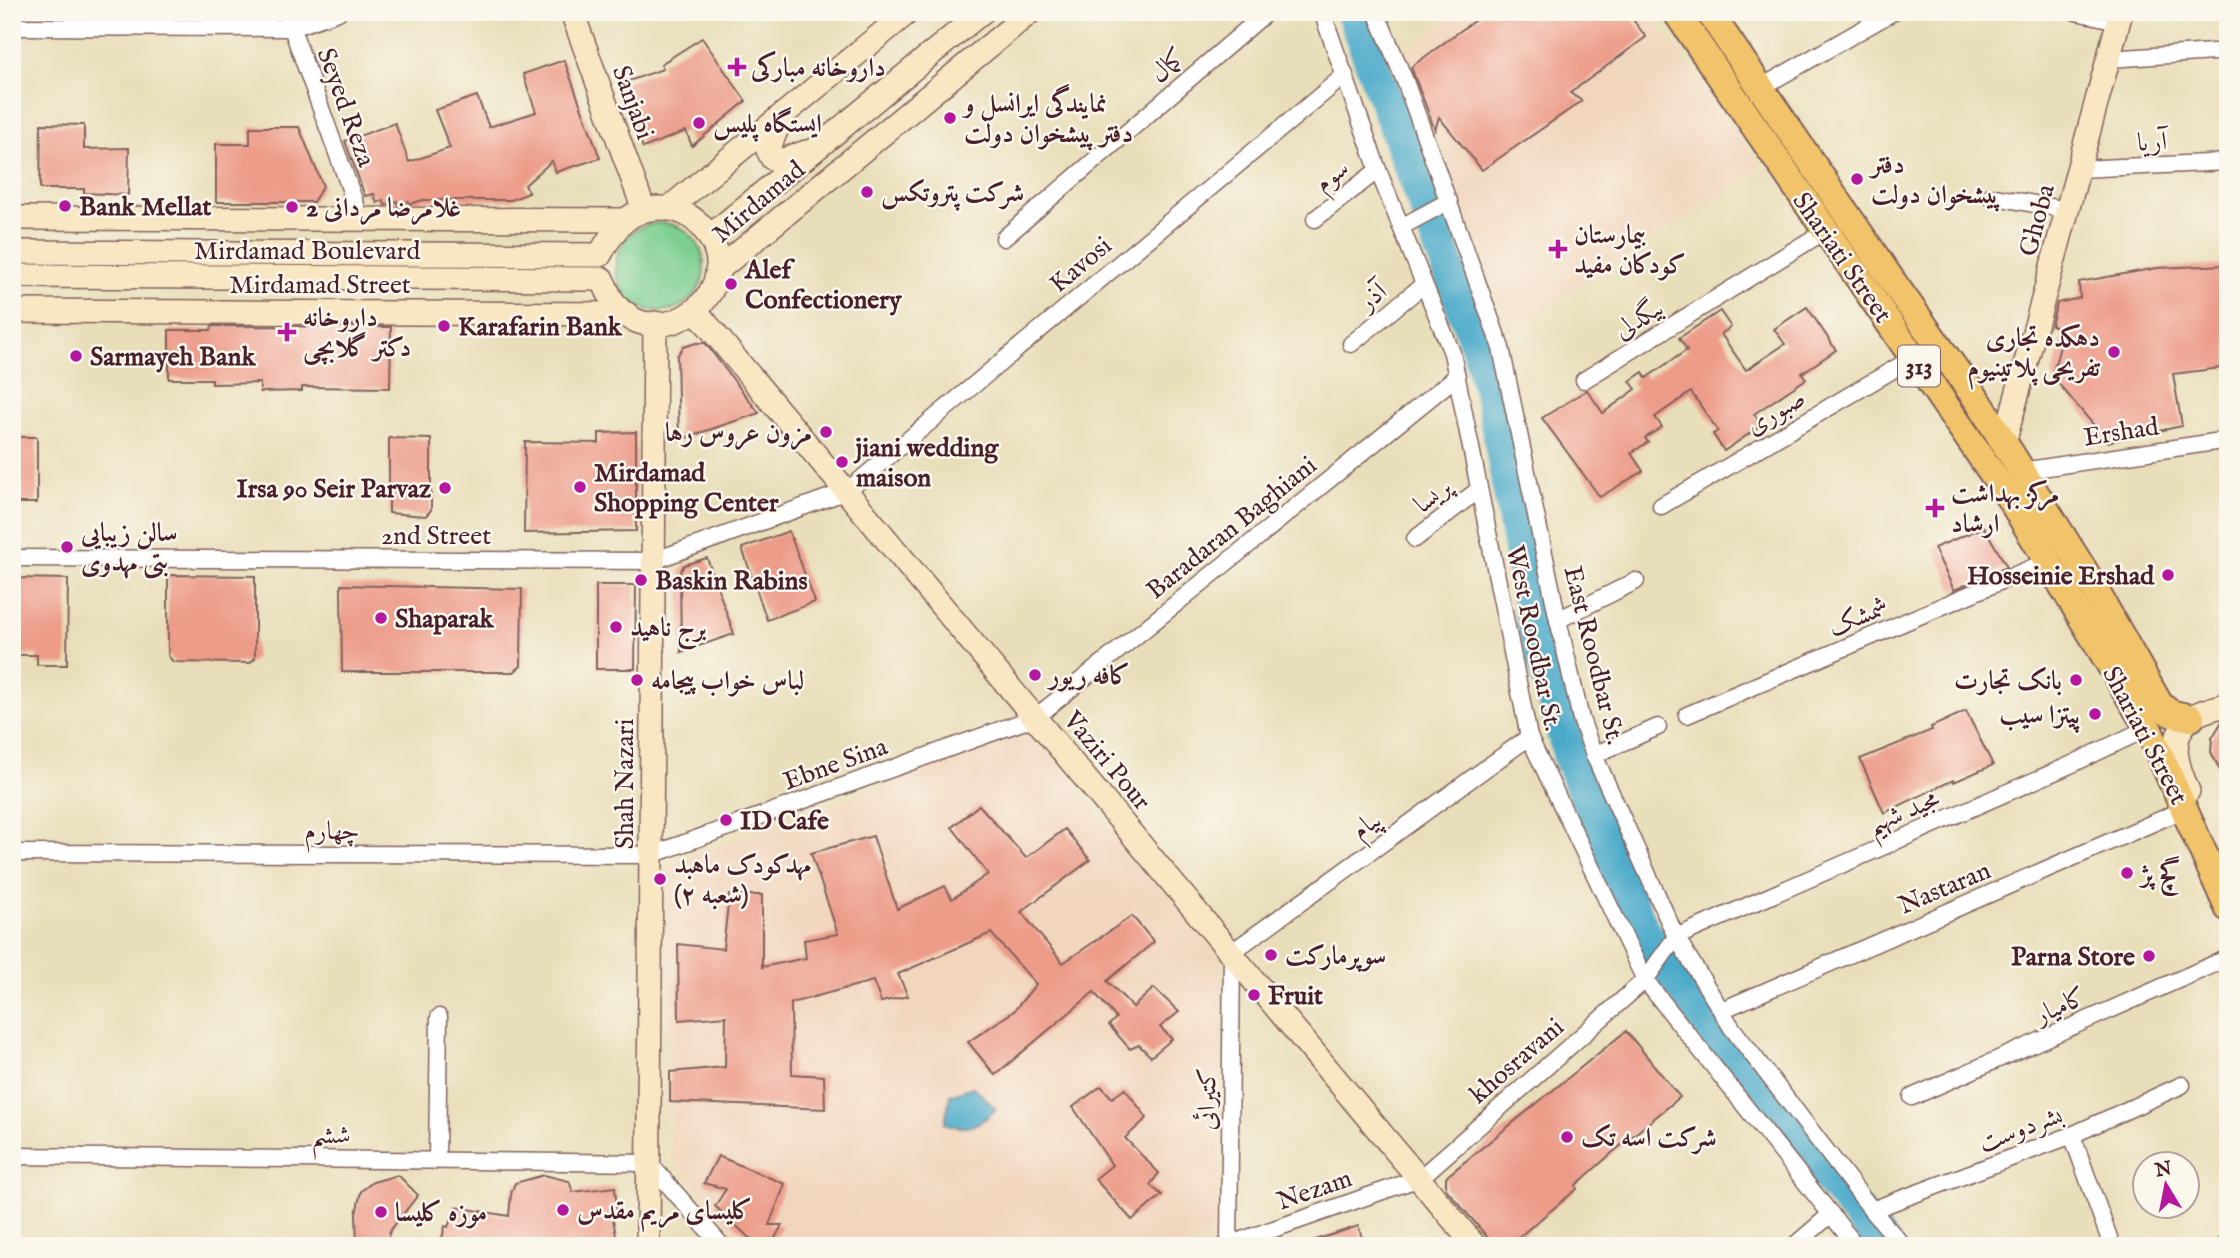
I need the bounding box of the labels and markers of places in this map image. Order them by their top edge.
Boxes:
place label: داروخانه مبارکی [750,51,886,85]
marker: داروخانه مبارکی [729,59,745,75]
place label: نمایندگی ایرانسل و دفتر پیشخوان دولت [961,83,1133,151]
place label: ایستگاه پلیس [713,106,822,142]
marker: نمایندگی ایرانسل و دفتر پیشخوان دولت [942,110,958,126]
marker: ایستگاه پلیس [691,115,707,131]
place label: دفتر پیشخوان دولت [1868,149,2001,212]
marker: دفتر پیشخوان دولت [1849,171,1865,187]
place label: شرکت پتروتکس [881,177,1024,211]
marker: شرکت پتروتکس [859,184,875,200]
place label: Bank Mellat [79,191,212,224]
place label: غلامرضا مردانی 2 [306,192,461,226]
marker: Bank Mellat [57,198,73,214]
marker: غلامرضا مردانی 2 [284,199,300,215]
place label: بیمارستان کودکان مفید [1574,219,1686,282]
marker: بیمارستان کودکان مفید [1548,239,1568,259]
place label: Alef Confectionery [744,254,903,317]
marker: Alef Confectionery [723,276,739,292]
place label: داروخانه دکتر گلابچی [303,302,411,365]
place label: Karafarin Bank [458,311,623,344]
marker: Karafarin Bank [436,318,452,334]
marker: داروخانه دکتر گلابچی [277,322,297,342]
place label: دهکده تجاری تفریحی پلاتینیوم [1967,322,2101,390]
place label: Sarmayeh Bank [90,341,256,374]
marker: دهکده تجاری تفریحی پلاتینیوم [2106,344,2122,360]
marker: Sarmayeh Bank [68,348,84,364]
place label: مزون عروس رها [665,417,812,451]
marker: مزون عروس رها [818,424,834,440]
place label: jiani wedding maison [853,432,999,495]
marker: jiani wedding maison [834,454,850,470]
place label: Mirdamad Shopping Center [594,457,779,520]
place label: Irsa 90 Seir Parvaz [237,473,431,506]
place label: مرکز بهداشت ارشاد [1951,478,2059,541]
marker: Mirdamad Shopping Center [572,479,588,495]
marker: Irsa 90 Seir Parvaz [437,480,453,496]
marker: مرکز بهداشت ارشاد [1925,498,1945,518]
place label: سالن زیبایی بتی مهدوی [80,517,178,580]
marker: سالن زیبایی بتی مهدوی [59,539,75,555]
place label: Hosseinie Ershad [1967,560,2155,593]
place label: Baskin Rabins [655,565,808,598]
marker: Hosseinie Ershad [2160,567,2176,583]
marker: Baskin Rabins [633,572,649,588]
place label: Shaparak [395,603,495,636]
marker: Shaparak [373,610,389,626]
place label: برج ناهید [630,612,707,650]
marker: برج ناهید [608,619,624,635]
place label: کافه ریور [1046,660,1130,693]
place label: لباس خواب پيجامه [651,665,804,698]
place label: بانک تجارت [1954,665,2062,698]
marker: کافه ریور [1027,667,1043,683]
marker: لباس خواب پيجامه [629,672,645,688]
marker: بانک تجارت [2068,672,2084,688]
place label: پیتزا سیب [1999,699,2081,734]
marker: پیتزا سیب [2087,706,2103,722]
place label: ID Cafe [740,805,829,838]
marker: ID Cafe [718,812,734,828]
place label: مهدکودک ماهبد (شعبه ۲) [674,849,811,912]
place label: گچ پژ [2138,856,2180,896]
marker: گچ پژ [2119,865,2135,881]
marker: مهدکودک ماهبد (شعبه ۲) [652,871,668,887]
place label: سوپرمارکت [1285,940,1386,973]
place label: Parna Store [2011,941,2135,974]
marker: سوپرمارکت [1263,947,1279,963]
marker: Parna Store [2141,948,2157,964]
place label: Fruit [1268,980,1323,1013]
marker: Fruit [1246,987,1262,1003]
place label: شرکت اسه تک [1581,1122,1717,1155]
marker: شرکت اسه تک [1559,1129,1575,1145]
place label: کلیسای مریم مقدس [577,1195,753,1233]
place label: موزه کلیسا [395,1197,487,1230]
marker: کلیسای مریم مقدس [555,1202,571,1218]
marker: موزه کلیسا [373,1204,389,1220]

